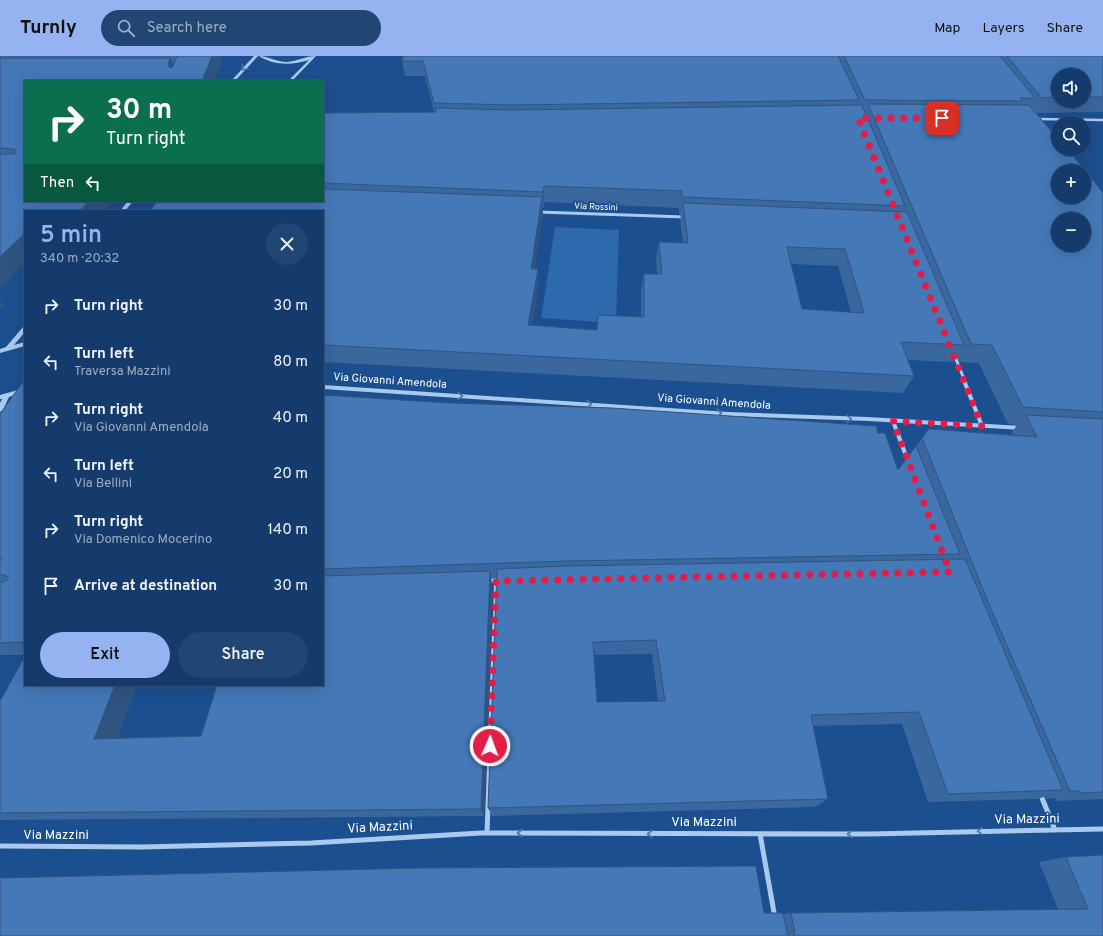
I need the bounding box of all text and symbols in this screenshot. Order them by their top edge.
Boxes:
search box [101,10,381,46]
text: Turnly [20,16,77,40]
icon: search [115,17,137,39]
text: Search here [147,19,227,38]
text: Map [934,20,960,37]
text: Layers [982,20,1024,37]
text: Share [1046,20,1083,37]
one-way arrow [242,63,249,71]
map controls [1051,68,1091,252]
button: sound [1051,68,1091,108]
text: 30 m [106,93,172,129]
icon: right [40,96,92,148]
pin [925,101,959,135]
icon: arrive [931,107,953,129]
button: search [1051,116,1091,156]
text: Turn right [106,128,186,151]
button: + [1051,164,1091,204]
icon: left [82,172,104,194]
text: Then [40,174,74,193]
street label: Via Rossini [574,201,618,213]
button: − [1051,212,1091,252]
text: 5 min [40,221,102,251]
button: close [266,223,308,265]
text: 340 m · 20:32 [40,251,119,267]
icon: right [40,295,62,317]
text: Turn right [74,297,143,316]
text: 30 m [273,297,308,316]
text: Turn left [74,345,134,364]
icon: left [40,351,62,373]
text: 80 m [273,353,308,372]
text: Traversa Mazzini [74,364,171,380]
street label: Via Giovanni Amendola [333,370,448,392]
one-way arrow [457,391,463,400]
street label: Via Giovanni Amendola [657,391,772,413]
one-way arrow [586,399,593,408]
text: Turn right [74,401,143,420]
icon: right [40,407,62,429]
text: 40 m [273,409,308,428]
one-way arrow [716,409,722,418]
one-way arrow [846,414,852,423]
text: Via Giovanni Amendola [74,420,209,436]
text: Turn left [74,457,134,476]
icon: left [40,463,62,485]
text: 20 m [273,465,308,484]
text: Via Bellini [74,476,132,492]
text: Turn right [74,513,143,532]
icon: right [40,519,62,541]
text: 140 m [268,521,308,540]
text: Via Domenico Mocerino [74,532,212,548]
icon: arrive [40,575,62,597]
text: Arrive at destination [74,577,217,596]
text: 30 m [273,577,308,596]
button: Exit [40,632,170,678]
button: Share [178,632,308,678]
position arrow [469,725,511,767]
street label: Via Mazzini [994,811,1060,829]
street label: Via Mazzini [671,815,737,831]
street label: Via Mazzini [347,818,413,838]
one-way arrow [977,827,983,836]
street label: Via Mazzini [23,828,89,844]
one-way arrow [517,829,523,837]
one-way arrow [647,830,653,838]
one-way arrow [847,830,853,838]

